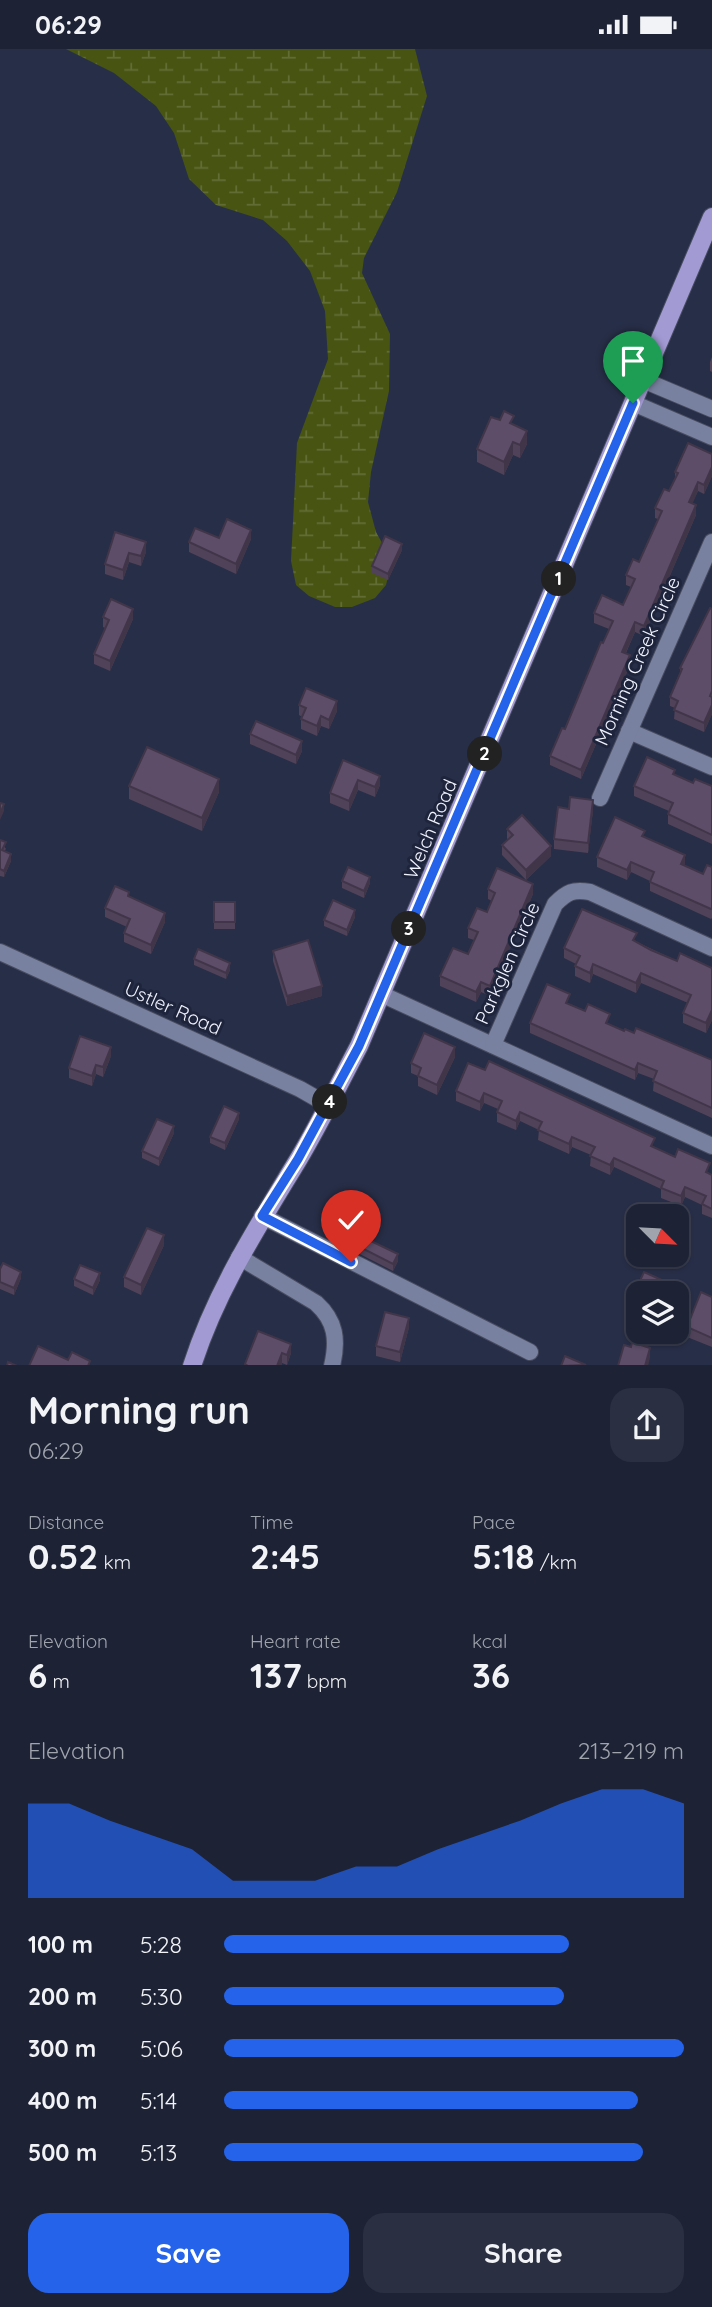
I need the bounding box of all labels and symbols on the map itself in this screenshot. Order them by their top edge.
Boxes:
pin [603,331,663,403]
pin: 1 [542,561,576,597]
street label: Morning Creek Circle [589,573,685,749]
pin: 2 [468,737,503,771]
street label: Welch Road [398,776,462,882]
street label: Parkglen Circle [469,898,545,1028]
pin: 3 [392,911,426,947]
street label: Ustler Road [121,976,225,1040]
pin: 4 [312,1085,348,1119]
pin [321,1190,381,1262]
north arrow [626,1204,690,1267]

